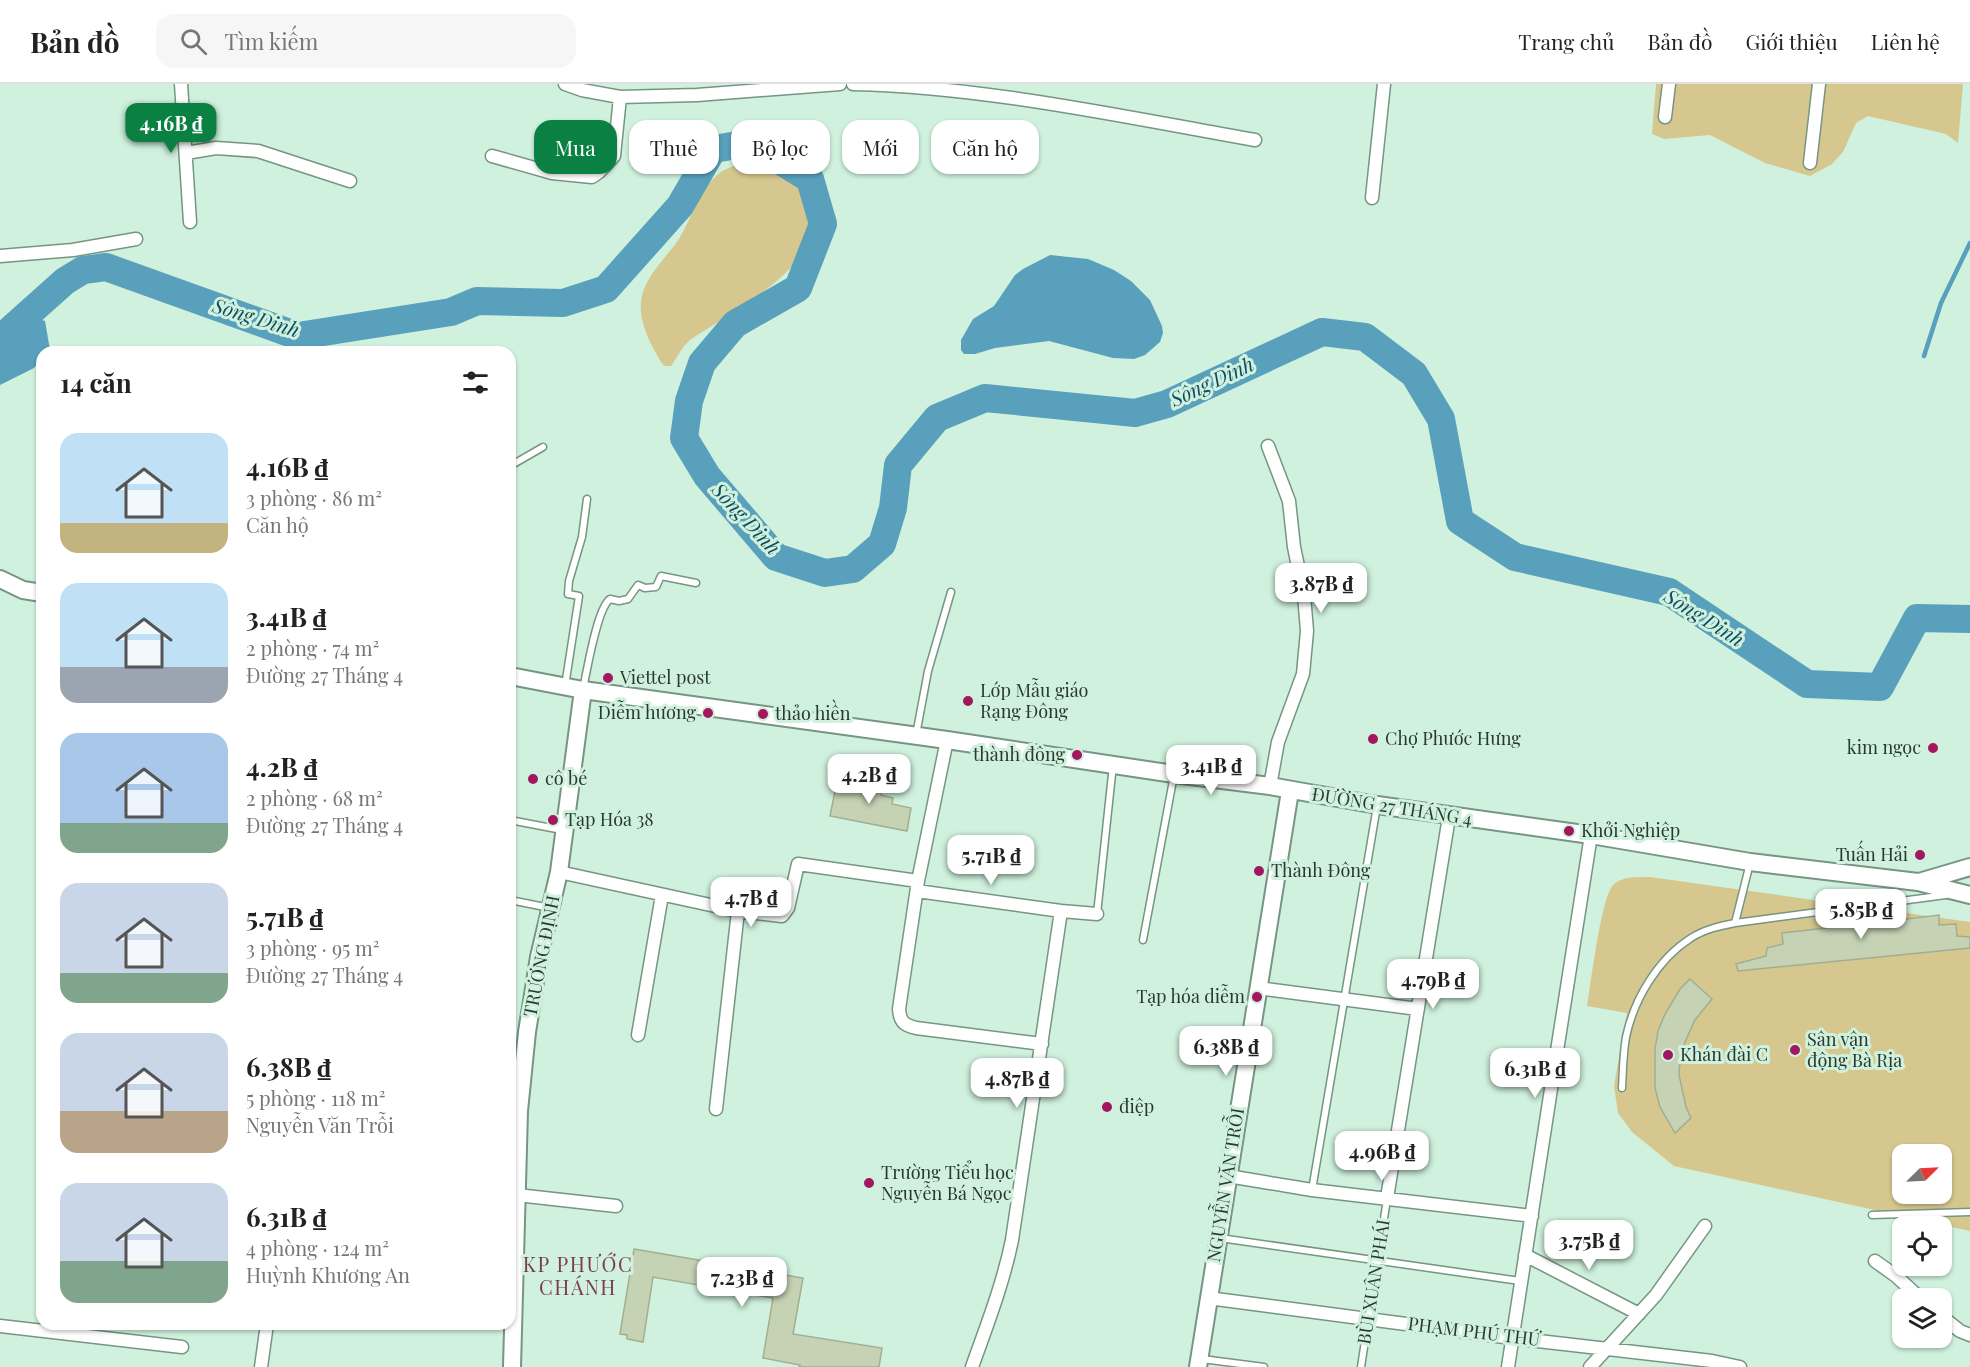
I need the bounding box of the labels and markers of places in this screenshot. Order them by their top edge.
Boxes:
pin: 4.16B ₫ [116,103,226,154]
pin: 3.87B ₫ [1266,563,1376,614]
place label: Viettel post [619,665,711,689]
marker: Viettel post [601,671,615,685]
place label: Lớp Mẫu giáo Rạng Đông [980,678,1089,723]
marker: Lớp Mẫu giáo Rạng Đông [961,694,975,708]
place label: thảo hiền [775,699,851,725]
place label: Diễm hương [598,700,696,724]
marker: Diễm hương [701,706,715,720]
marker: thảo hiền [756,707,770,721]
place label: Chợ Phước Hưng [1385,726,1521,750]
marker: Chợ Phước Hưng [1366,732,1380,746]
place label: kim ngọc [1847,735,1921,759]
marker: kim ngọc [1926,741,1940,755]
place label: thành đông [973,742,1065,766]
pin: 3.41B ₫ [1156,745,1266,796]
marker: thành đông [1070,748,1084,762]
pin: 4.2B ₫ [820,754,918,805]
place label: cô bé [545,766,587,790]
marker: cô bé [526,772,540,786]
place label: Tạp Hóa 38 [565,807,654,831]
marker: Tạp Hóa 38 [546,813,560,827]
place label: Khởi Nghiệp [1581,818,1680,842]
marker: Khởi Nghiệp [1562,824,1576,838]
pin: 5.71B ₫ [936,835,1046,886]
place label: Tuấn Hải [1836,840,1908,866]
marker: Tuấn Hải [1913,848,1927,862]
place label: Thành Đông [1271,858,1371,882]
marker: Thành Đông [1252,864,1266,878]
pin: 4.7B ₫ [702,877,800,928]
pin: 5.85B ₫ [1806,889,1916,940]
pin: 4.79B ₫ [1378,959,1488,1010]
place label: Tạp hóa diễm [1136,984,1245,1008]
marker: Tạp hóa diễm [1250,990,1264,1004]
pin: 6.38B ₫ [1171,1026,1281,1077]
place label: Sân vận động Bà Rịa [1807,1027,1902,1072]
place label: Khán đài C [1680,1042,1768,1066]
marker: Sân vận động Bà Rịa [1788,1043,1802,1057]
pin: 6.31B ₫ [1480,1048,1590,1099]
marker: Khán đài C [1661,1048,1675,1062]
pin: 4.87B ₫ [962,1058,1072,1109]
place label: điệp [1119,1094,1154,1118]
marker: điệp [1100,1100,1114,1114]
pin: 4.96B ₫ [1327,1131,1437,1182]
place label: Trường Tiểu học Nguyễn Bá Ngọc [881,1160,1014,1205]
marker: Trường Tiểu học Nguyễn Bá Ngọc [862,1176,876,1190]
pin: 3.75B ₫ [1534,1220,1644,1271]
pin: 7.23B ₫ [687,1257,797,1308]

